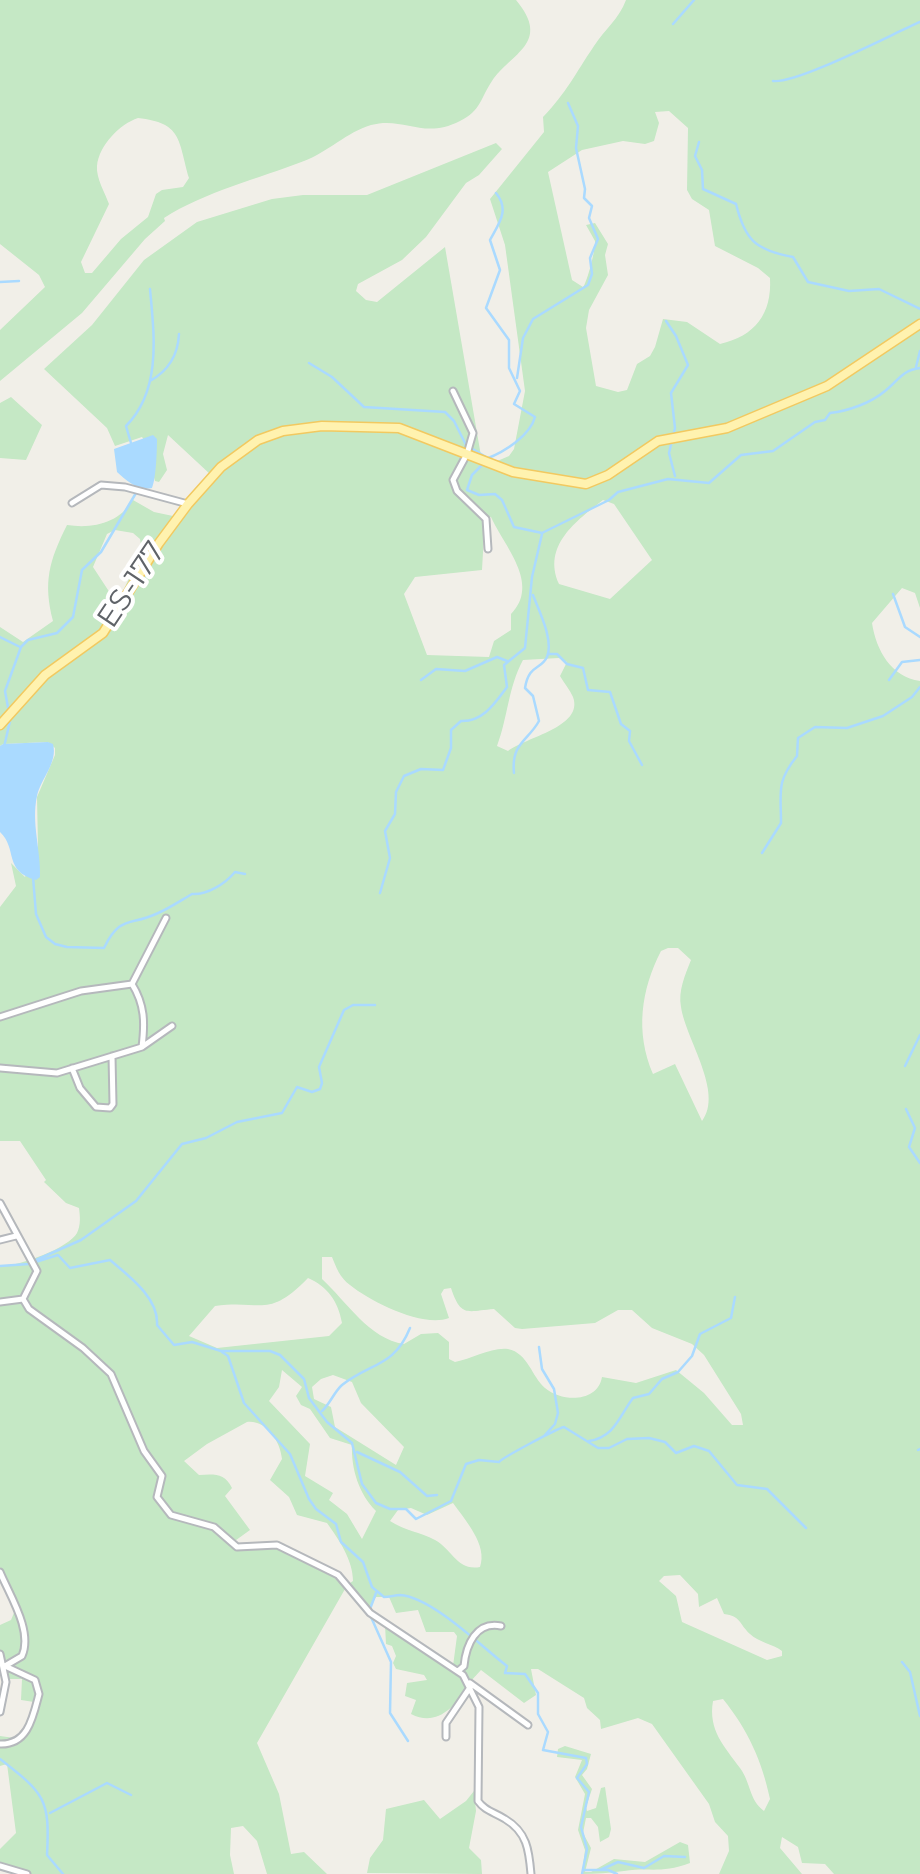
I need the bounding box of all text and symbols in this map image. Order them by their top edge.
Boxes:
street label: ES-177 [90,535,174,635]

